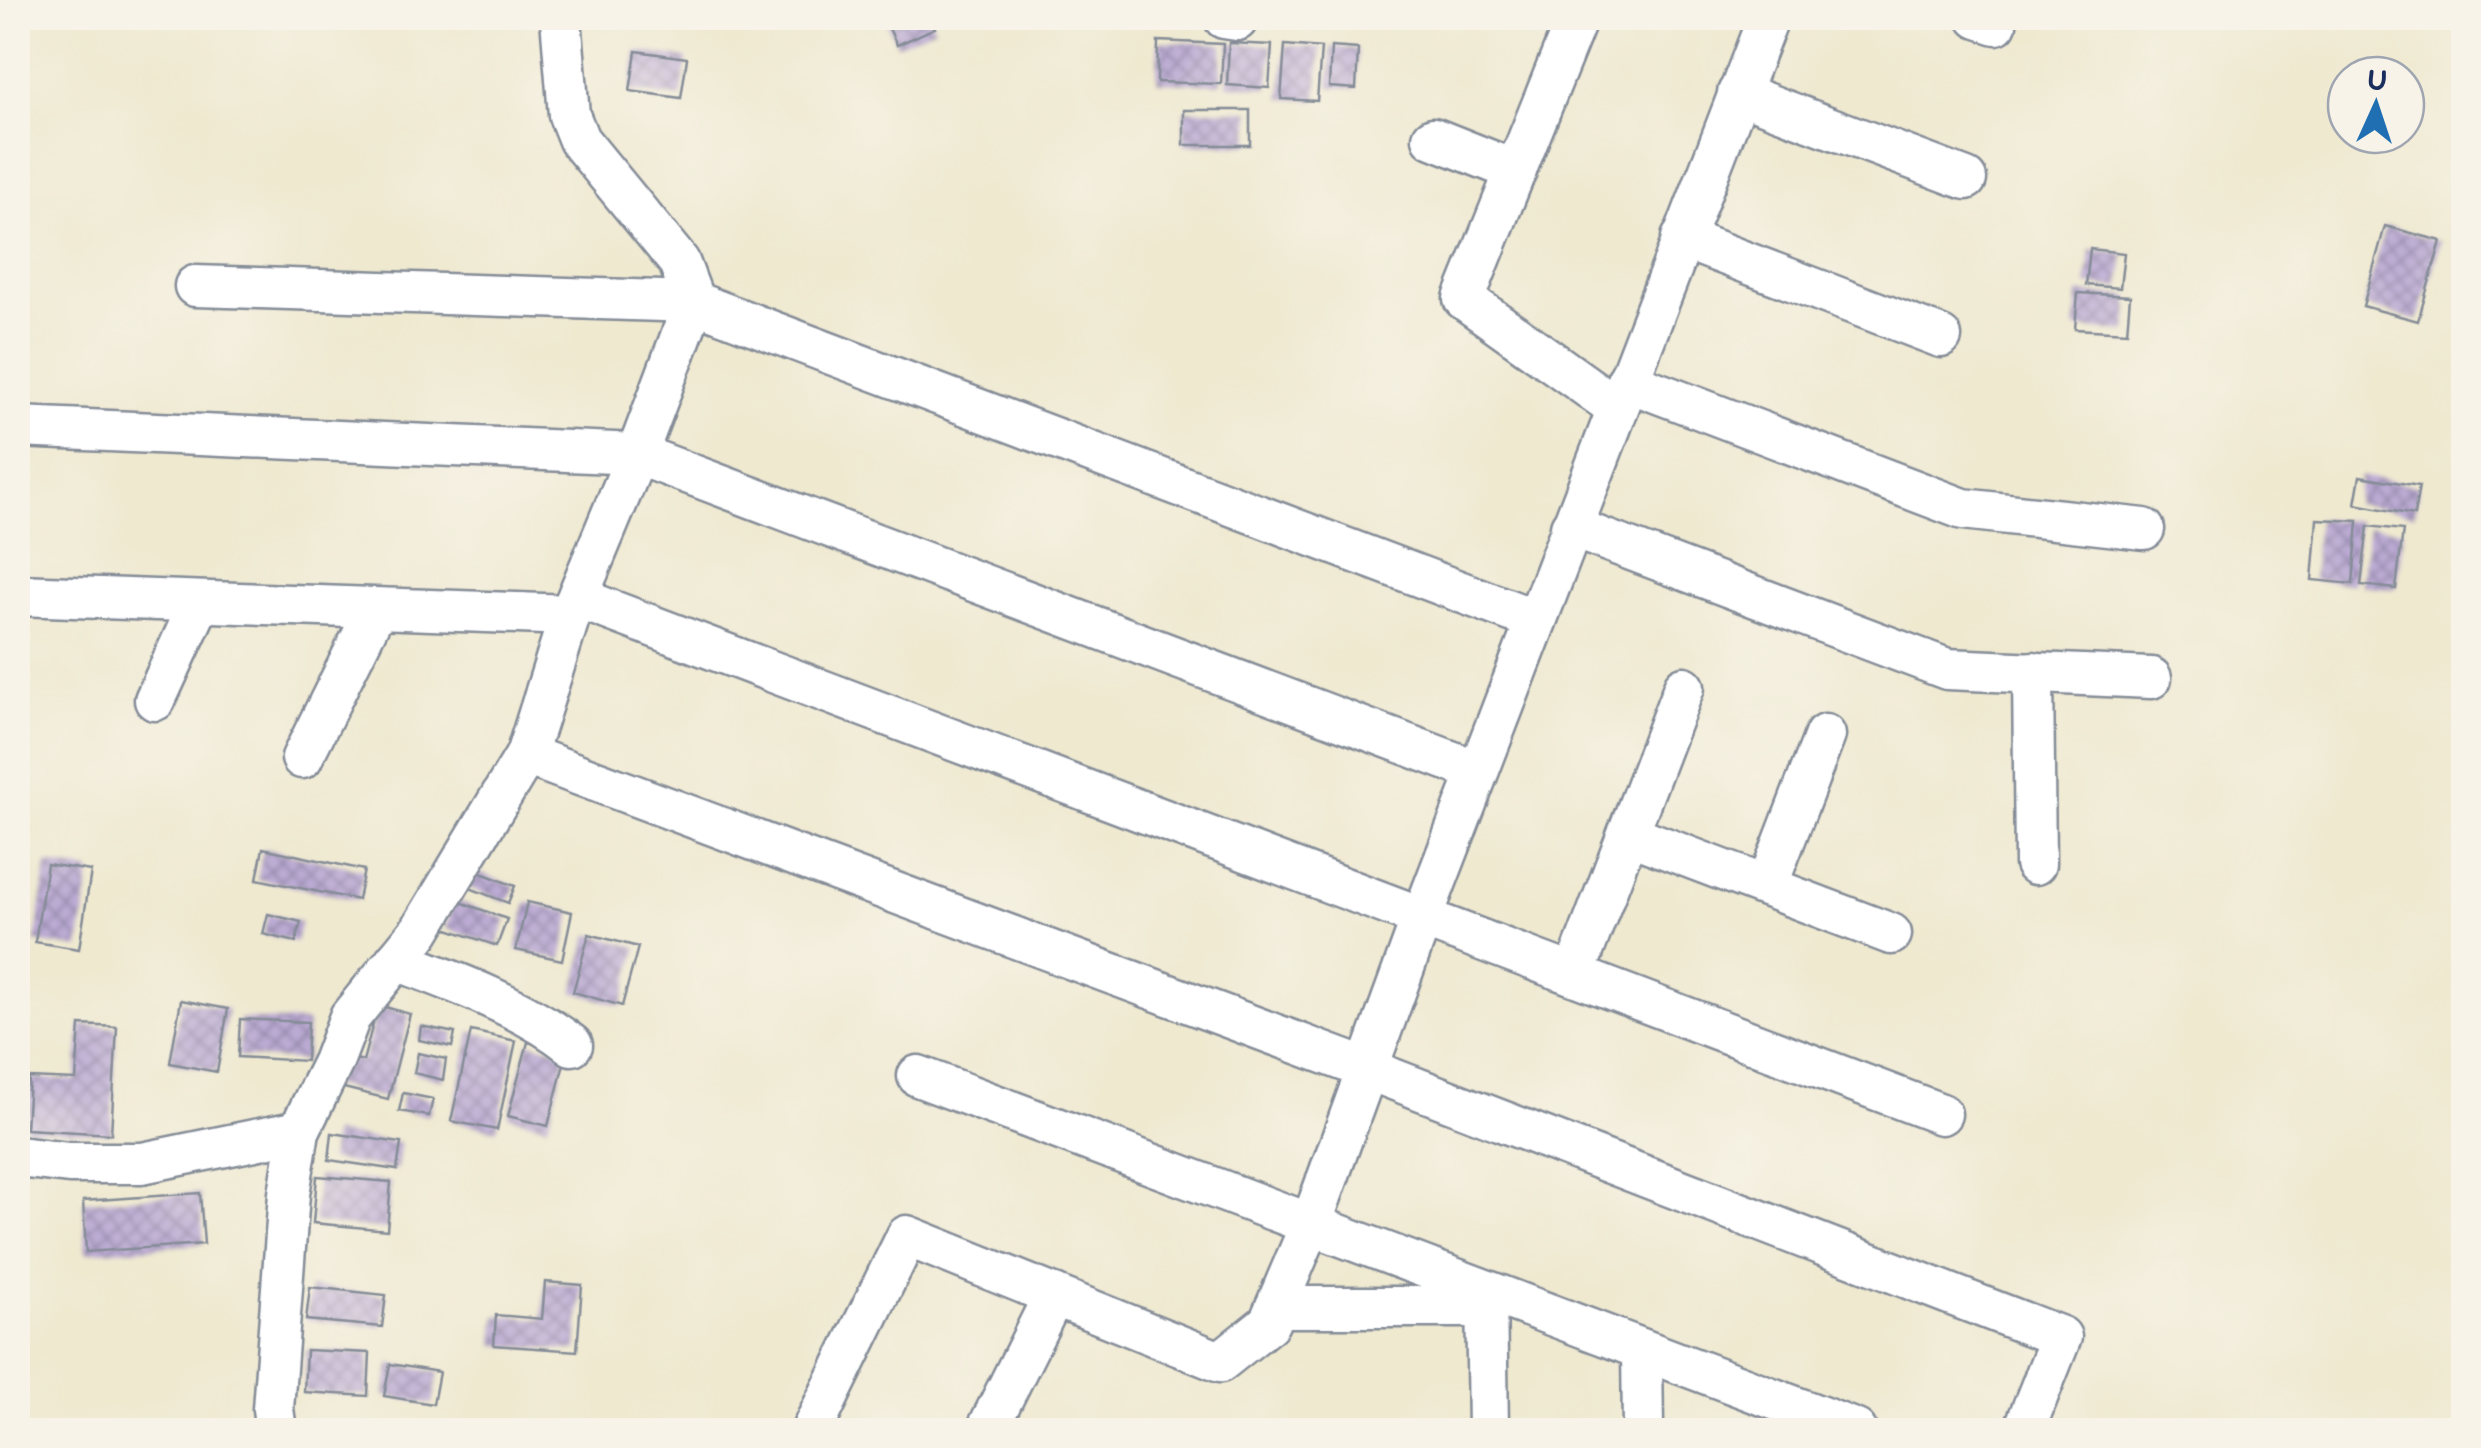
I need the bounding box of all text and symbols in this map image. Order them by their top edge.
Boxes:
north arrow [2326,55,2426,155]
text: U [2366,65,2388,99]

